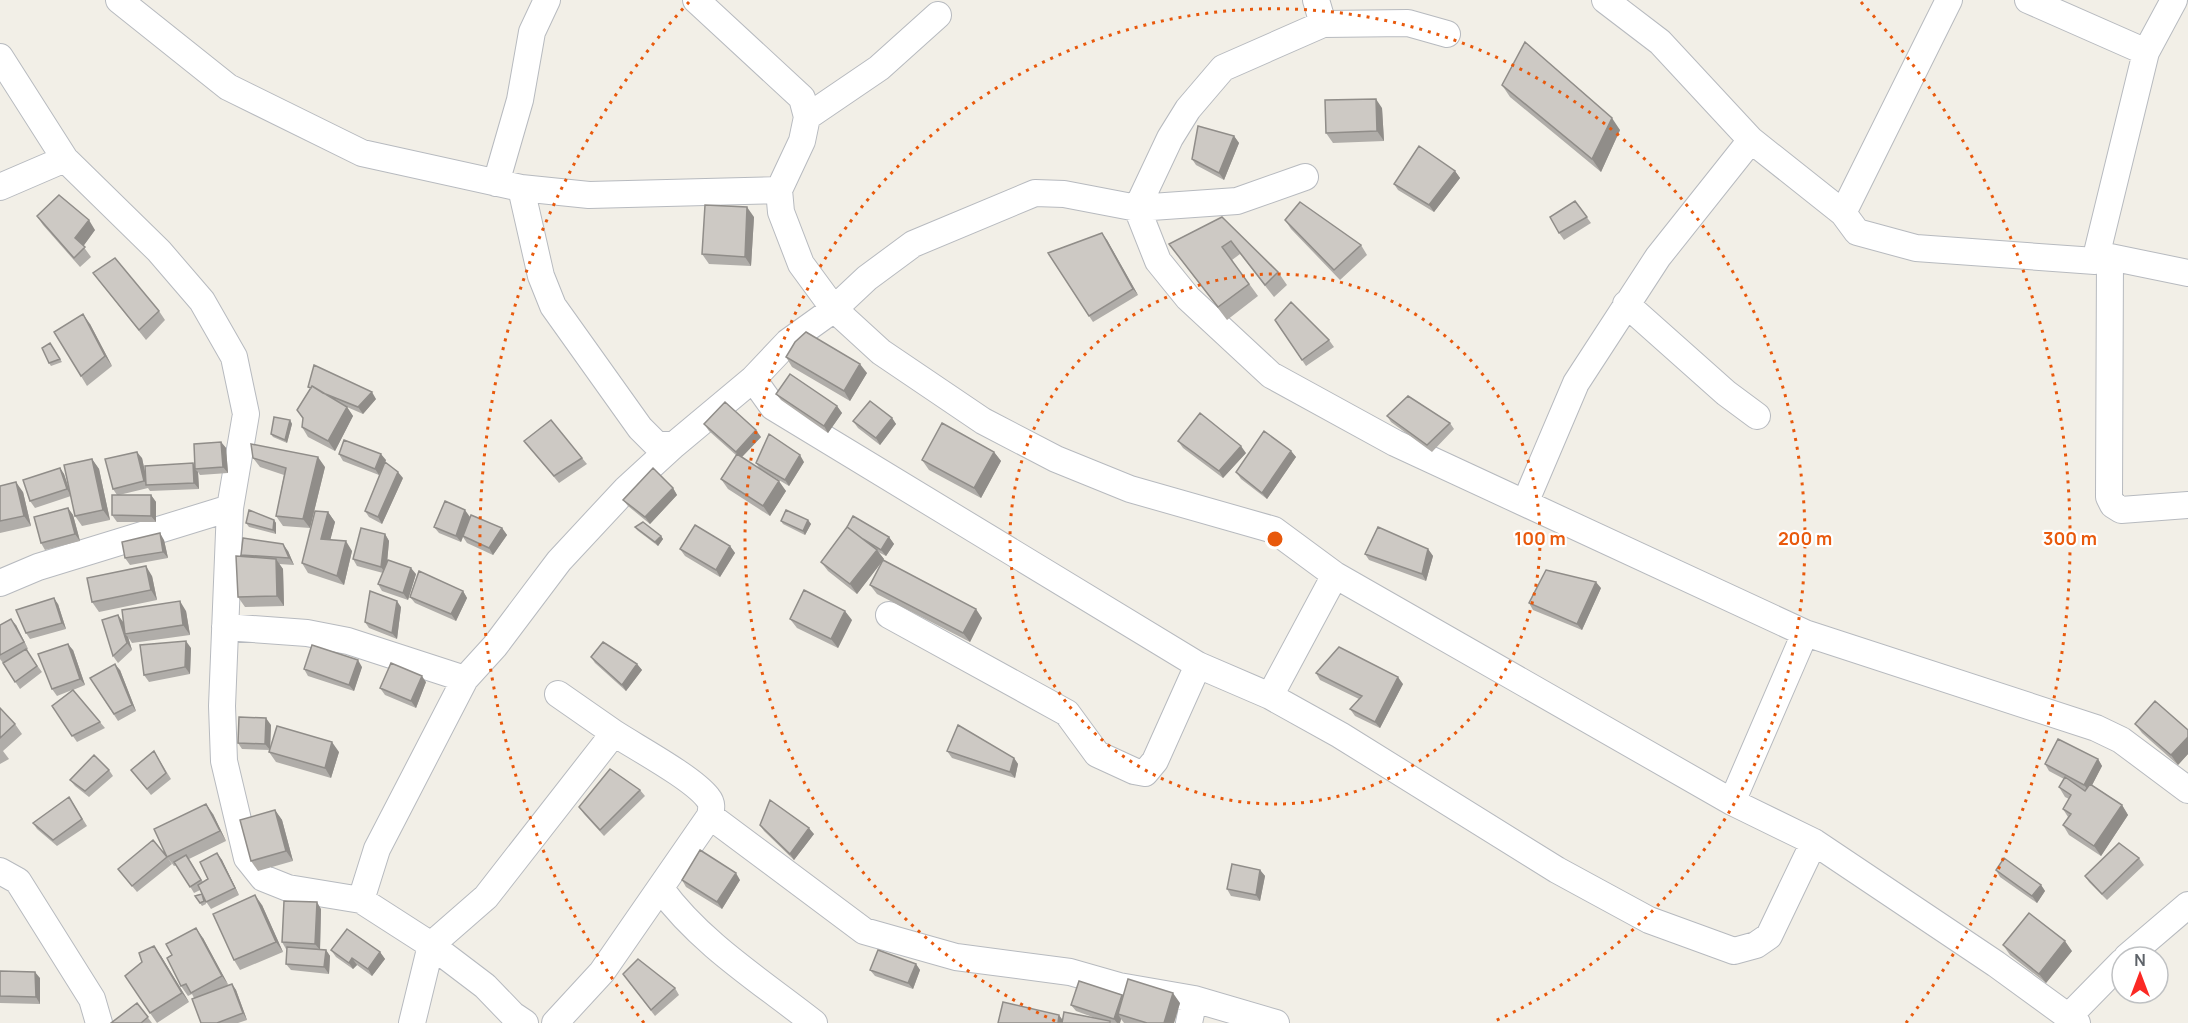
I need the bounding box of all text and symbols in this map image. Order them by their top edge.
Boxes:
text: 100 m [1514,526,1566,550]
text: 200 m [1778,526,1832,550]
text: 300 m [2043,526,2097,550]
centre of rings [1265,529,1285,549]
north arrow [2110,945,2170,1005]
text: N [2134,949,2146,971]

